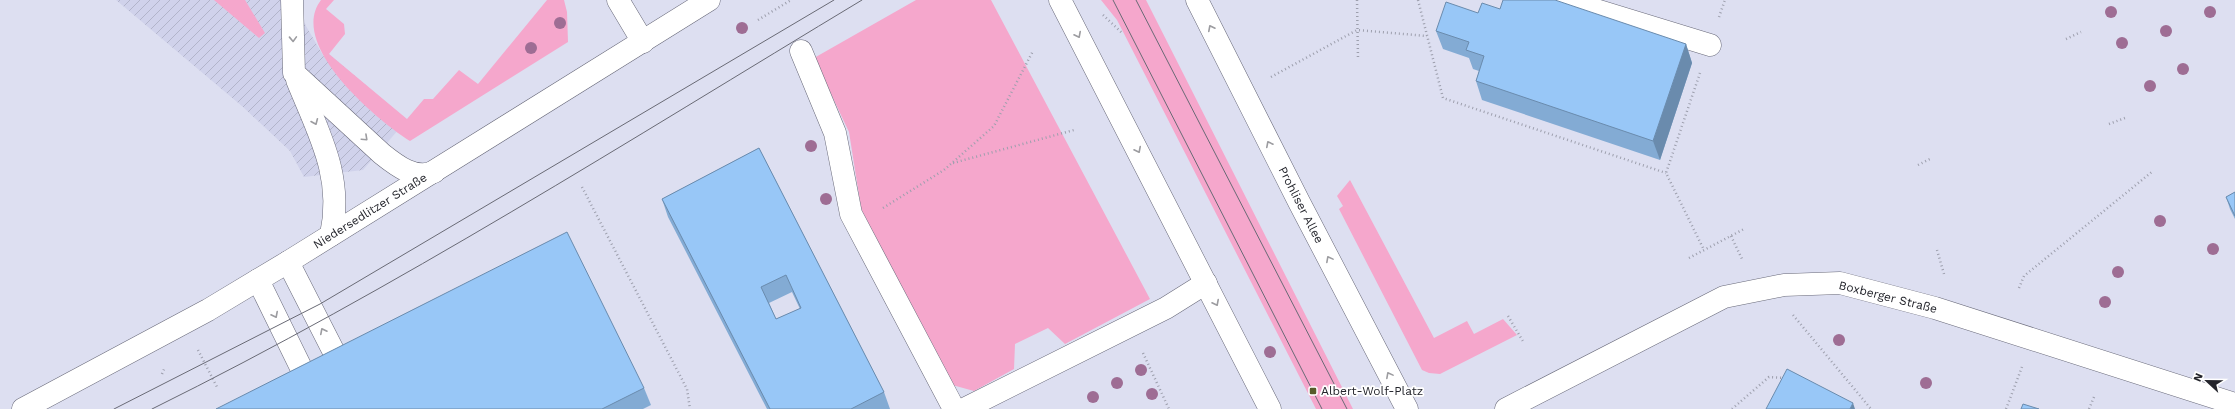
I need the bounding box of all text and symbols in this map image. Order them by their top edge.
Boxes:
one-way arrow [1208,24,1216,32]
one-way arrow [1073,30,1081,38]
one-way arrow [289,36,297,42]
one-way arrow [310,118,318,125]
one-way arrow [360,134,368,141]
one-way arrow [1266,141,1274,148]
one-way arrow [1133,146,1141,153]
street label: Prohliser Allee [1276,164,1326,246]
street label: Niedersedlitzer Straße [311,170,429,252]
one-way arrow [1326,256,1334,264]
street label: Boxberger Straße [1837,278,1939,316]
one-way arrow [1211,299,1219,307]
one-way arrow [270,311,278,318]
one-way arrow [320,328,328,336]
north arrow [2187,361,2227,401]
one-way arrow [1386,371,1394,379]
text: N [2191,371,2206,384]
place label: Albert-Wolf-Platz [1321,384,1423,398]
marker: Albert-Wolf-Platz [1308,386,1318,396]

